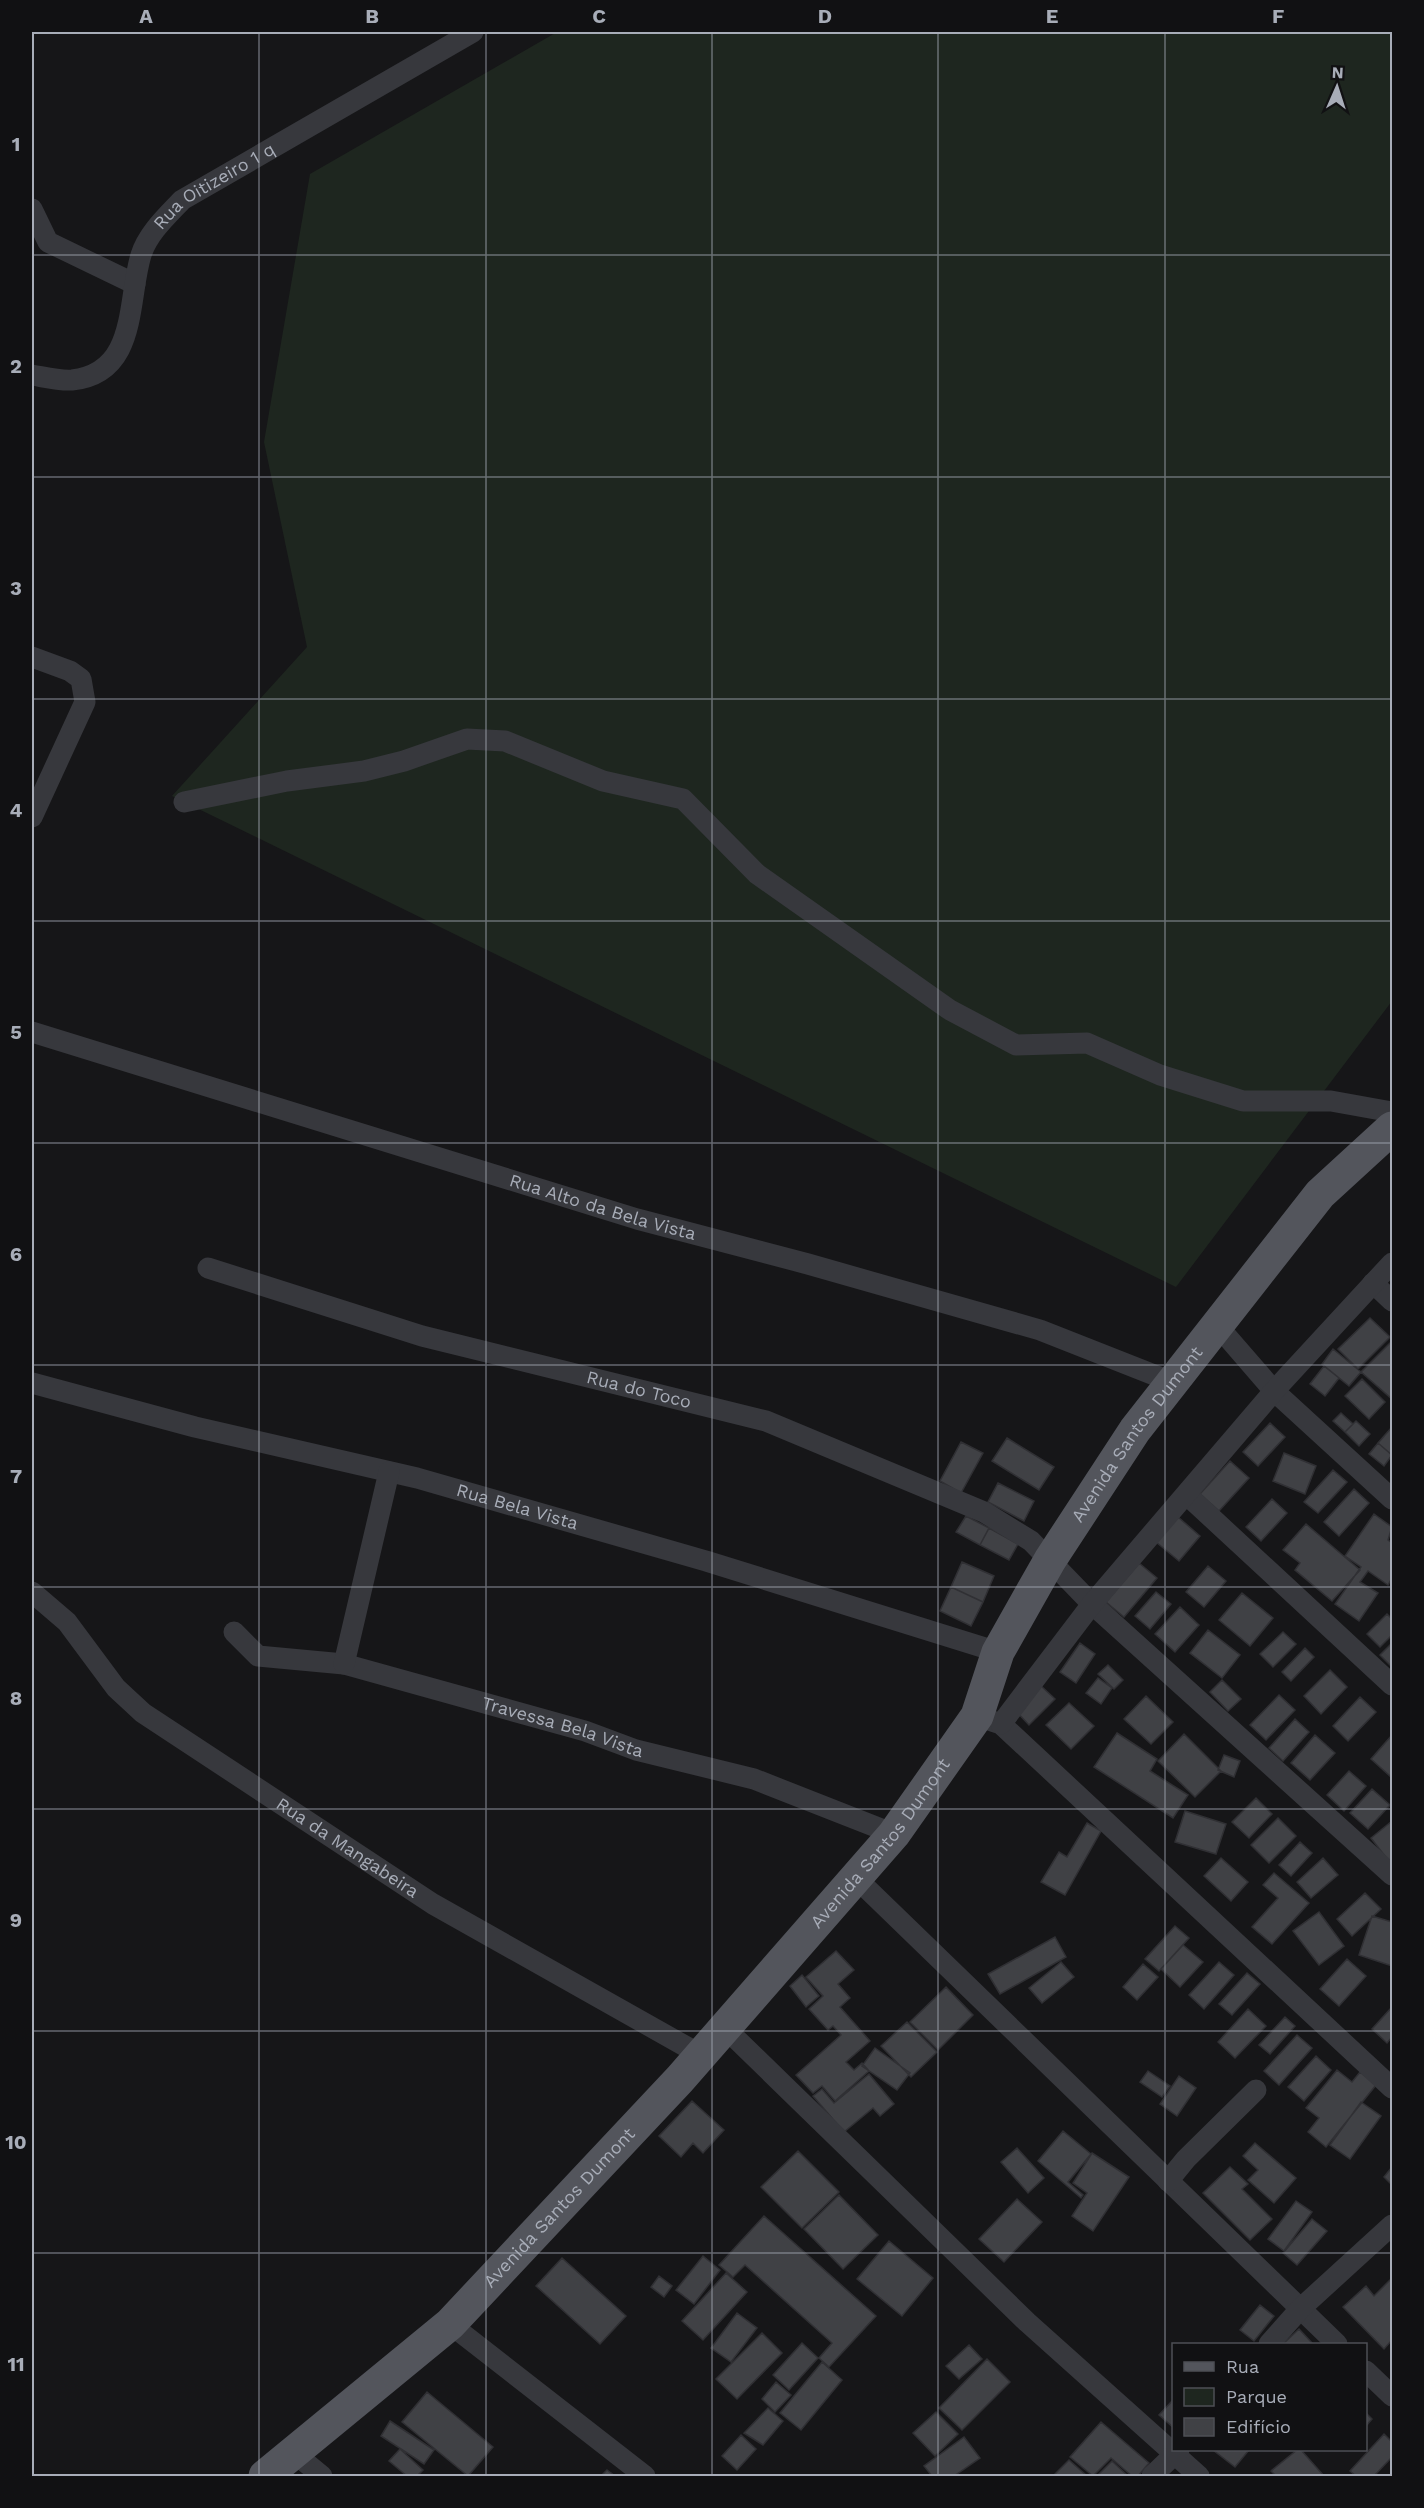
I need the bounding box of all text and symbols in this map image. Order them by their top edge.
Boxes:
text: A [139,4,153,28]
text: B [365,4,379,28]
text: C [592,4,606,28]
text: D [818,4,832,28]
text: E [1046,4,1058,28]
text: F [1272,4,1284,28]
north arrow [1307,57,1367,117]
text: N [1331,63,1344,82]
text: 1 [12,132,20,156]
street label: Rua Oitizeiro 1 q [149,138,278,233]
text: 2 [10,354,22,378]
text: 3 [10,576,22,600]
text: 4 [10,798,23,822]
text: 5 [10,1020,22,1044]
street label: Rua Alto da Bela Vista [507,1169,698,1244]
text: 6 [10,1242,22,1266]
street label: Avenida Santos Dumont [1067,1342,1207,1526]
street label: Rua do Toco [584,1366,694,1412]
text: 7 [10,1464,22,1488]
street label: Rua Bela Vista [454,1479,581,1534]
text: 8 [10,1686,22,1710]
street label: Travessa Bela Vista [480,1692,646,1761]
street label: Avenida Santos Dumont [806,1754,954,1932]
street label: Rua da Mangabeira [273,1793,423,1902]
text: 9 [10,1908,22,1932]
street label: Avenida Santos Dumont [479,2123,639,2292]
text: 10 [5,2130,27,2154]
legend [1172,2343,1367,2451]
text: 11 [7,2352,25,2376]
text: Rua [1226,2356,1259,2377]
text: Parque [1226,2386,1287,2407]
text: Edifício [1226,2416,1291,2437]

